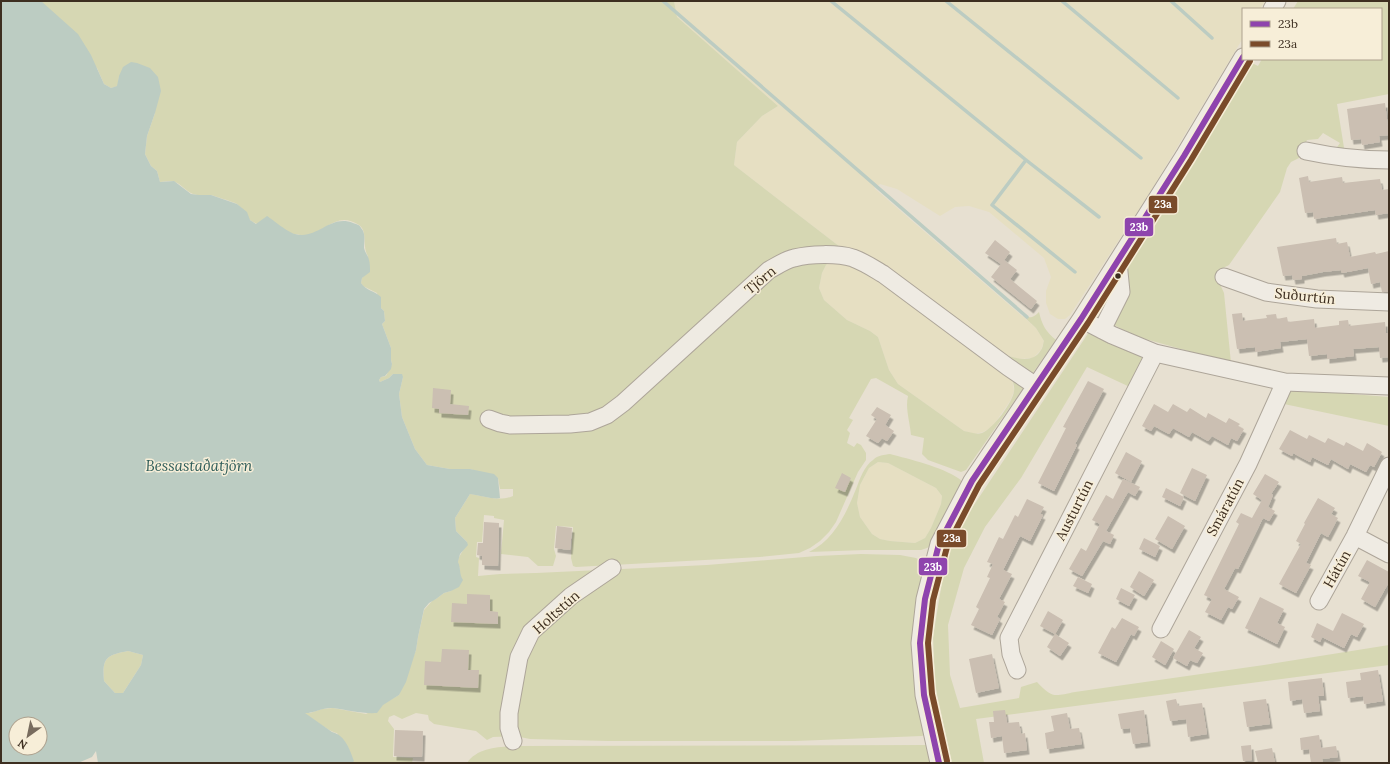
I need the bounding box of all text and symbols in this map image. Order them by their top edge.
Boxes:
legend [1242,8,1382,60]
text: 23b [1278,16,1298,31]
text: 23a [1278,36,1297,51]
line badge: 23a [1148,195,1178,214]
text: 23a [1154,197,1172,211]
line badge: 23b [1124,217,1154,237]
text: 23b [1130,220,1148,234]
street label: Tjörn [741,262,780,298]
unlabelled marker [1113,271,1123,281]
street label: Suðurtún [1274,284,1337,308]
water label: Bessastaðatjörn [145,456,253,475]
street label: Smáratún [1202,475,1248,539]
street label: Austurtún [1051,476,1097,544]
line badge: 23a [936,529,967,548]
text: 23a [943,531,961,545]
street label: Hátún [1319,547,1355,591]
line badge: 23b [918,557,948,576]
text: 23b [924,560,942,574]
street label: Holtstún [529,586,583,638]
north arrow [8,716,48,756]
text: N [15,736,30,753]

